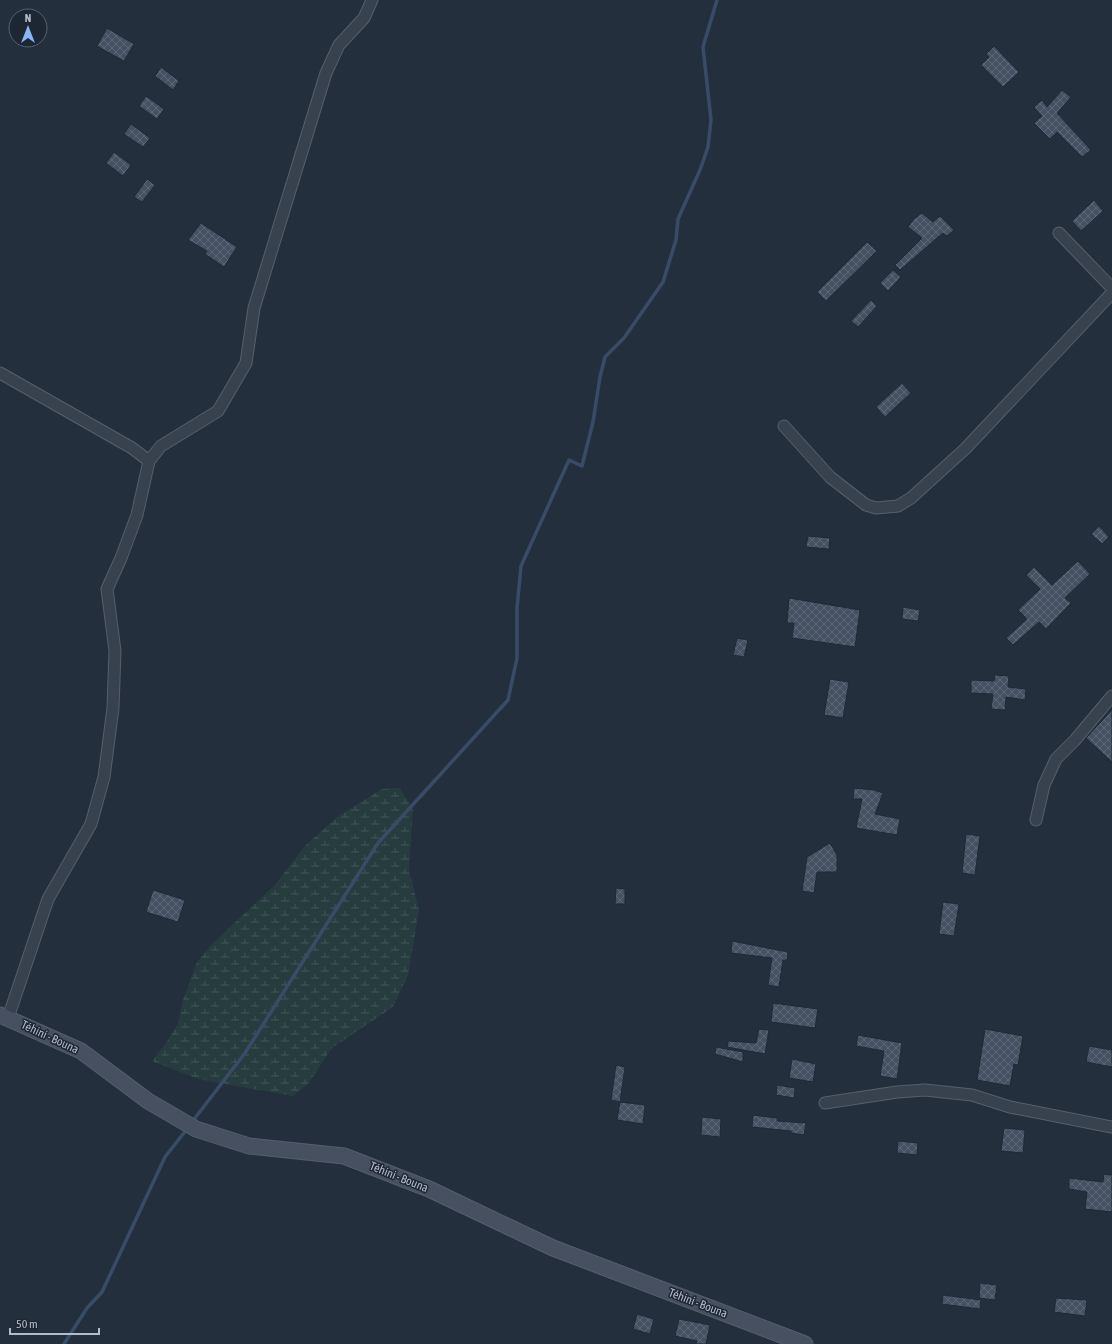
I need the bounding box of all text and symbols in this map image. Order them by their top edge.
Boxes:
north arrow [8,8,48,48]
text: N [25,12,31,24]
street label: Téhini - Bouna [19,1018,81,1056]
street label: Téhini - Bouna [368,1159,430,1195]
street label: Téhini - Bouna [667,1285,729,1321]
scale bar [10,1310,99,1336]
text: 50 m [16,1317,38,1331]

